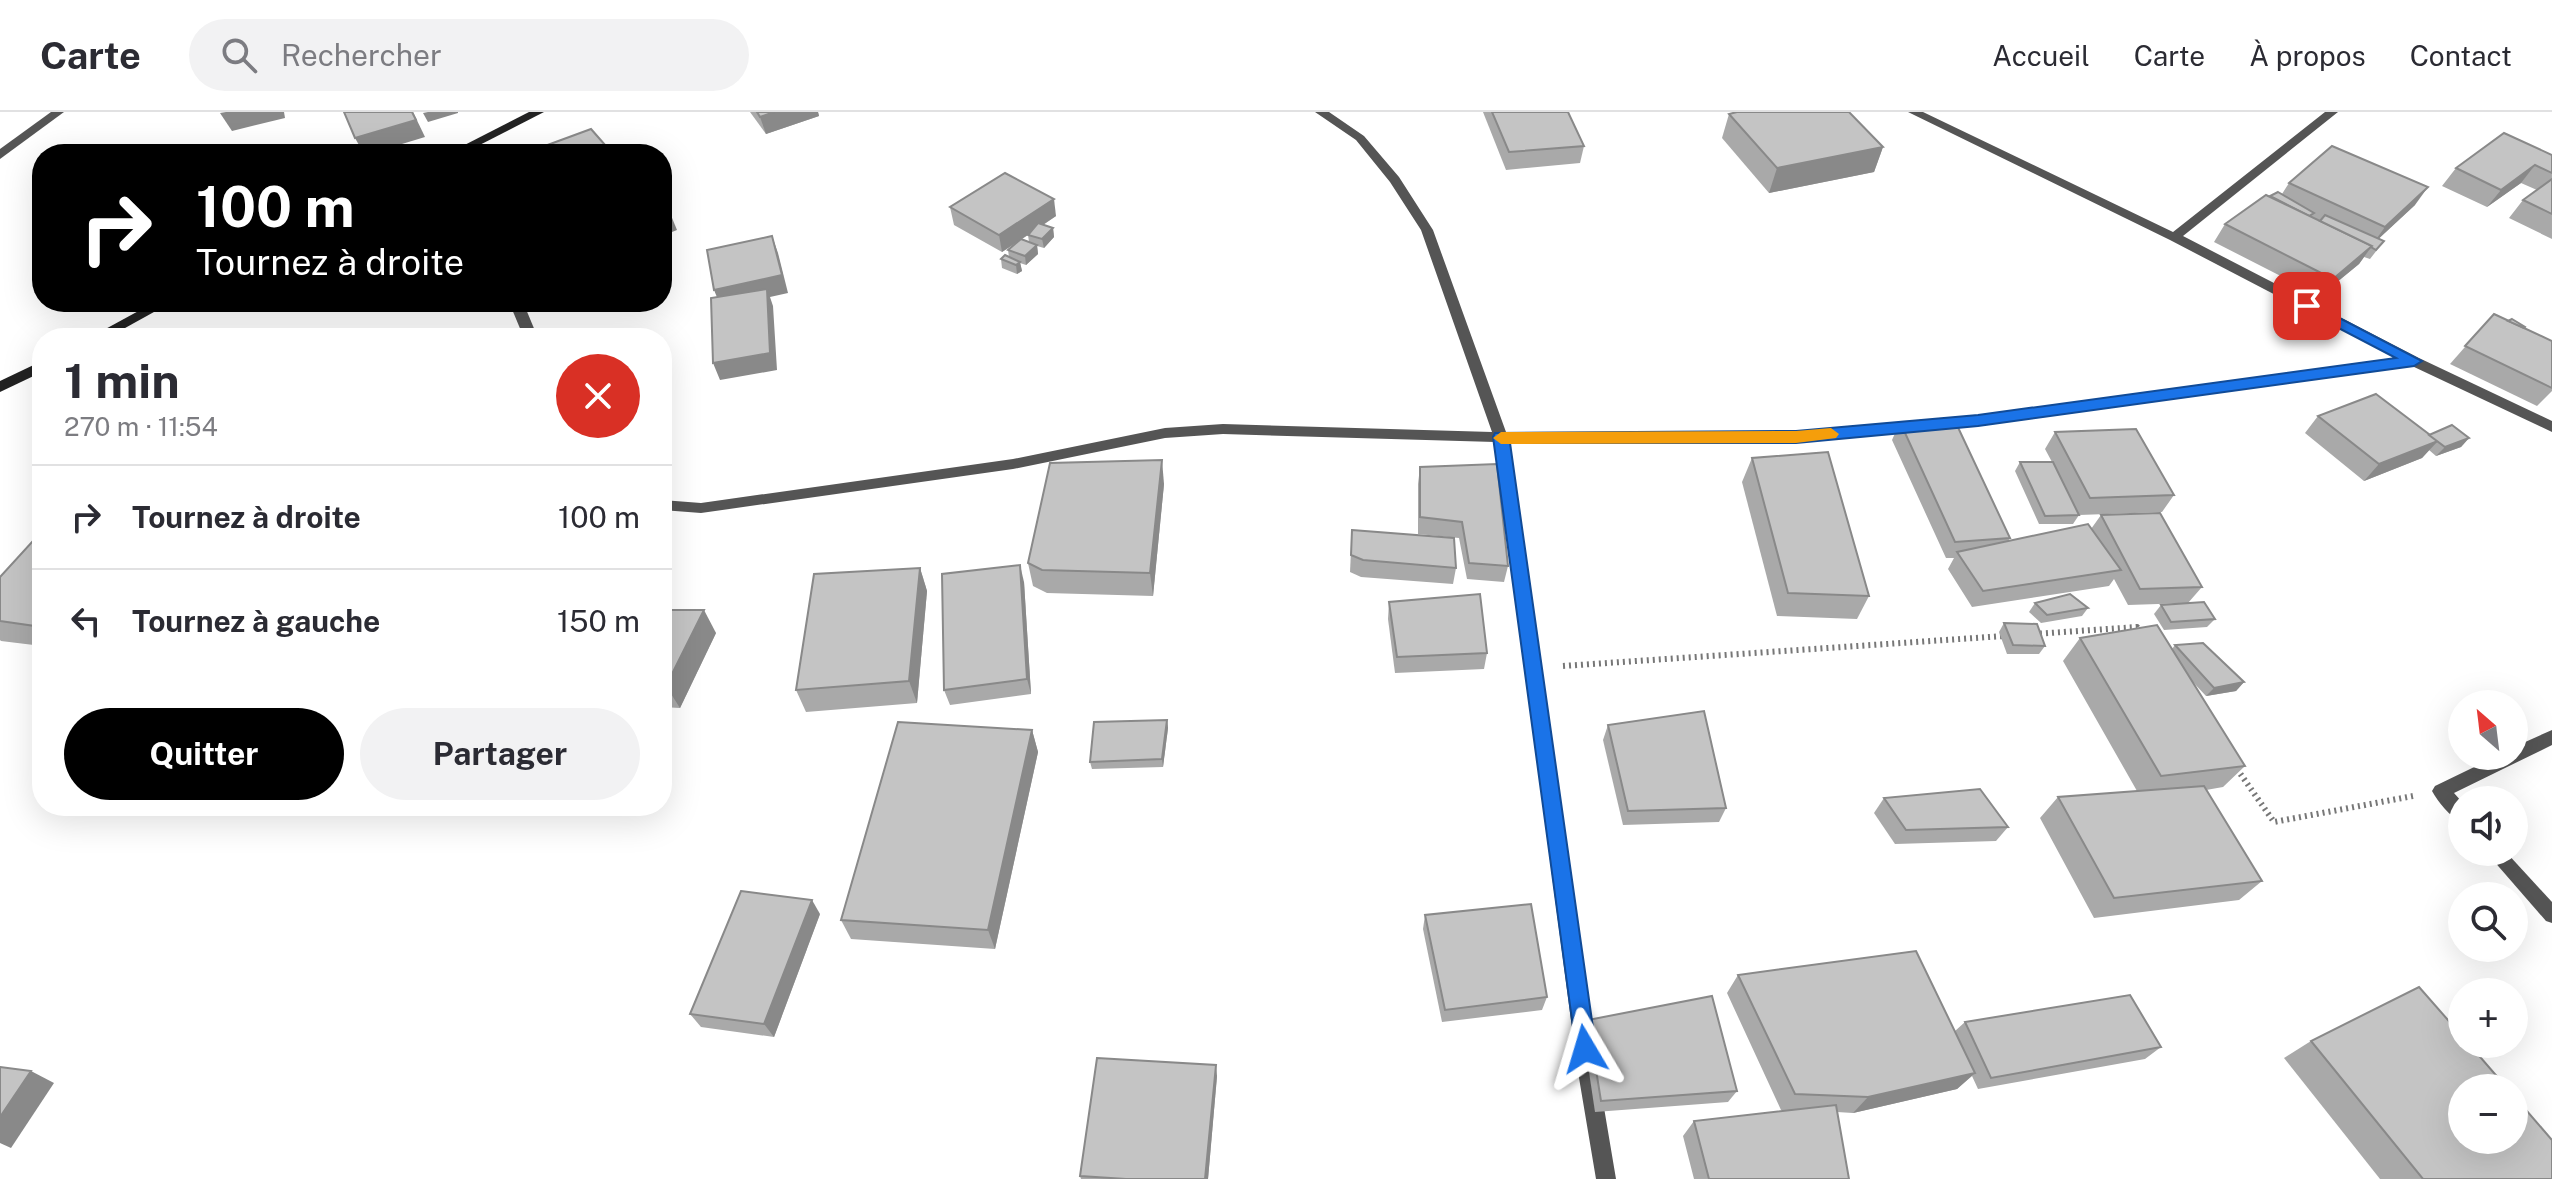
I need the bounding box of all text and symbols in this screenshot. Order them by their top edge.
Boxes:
search box [189,19,749,91]
text: Carte [40,33,141,78]
icon: search [217,33,261,77]
text: Rechercher [281,37,442,73]
text: Accueil [1992,39,2090,72]
text: Carte [2134,39,2205,72]
text: À propos [2249,39,2366,72]
text: Contact [2410,39,2512,72]
text: 100 m [196,174,355,240]
icon: right [64,176,168,280]
text: Tournez à droite [196,241,464,283]
pin [2273,272,2341,340]
icon: arrive [2285,284,2329,328]
text: 1 min [64,352,180,409]
button: close [556,354,640,438]
text: 270 m · 11:54 [64,411,218,442]
icon: right [64,495,108,539]
text: Tournez à droite [132,499,361,535]
text: 100 m [558,499,640,535]
icon: left [64,599,108,643]
text: Tournez à gauche [132,603,380,639]
text: 150 m [557,603,640,639]
north arrow [2448,690,2528,770]
map controls [2448,690,2528,1154]
button: Quitter [64,708,344,800]
button: Partager [360,708,640,800]
button: sound [2448,786,2528,866]
button: search [2448,882,2528,962]
button: + [2448,978,2528,1058]
position arrow [1543,1007,1627,1091]
button: − [2448,1074,2528,1154]

